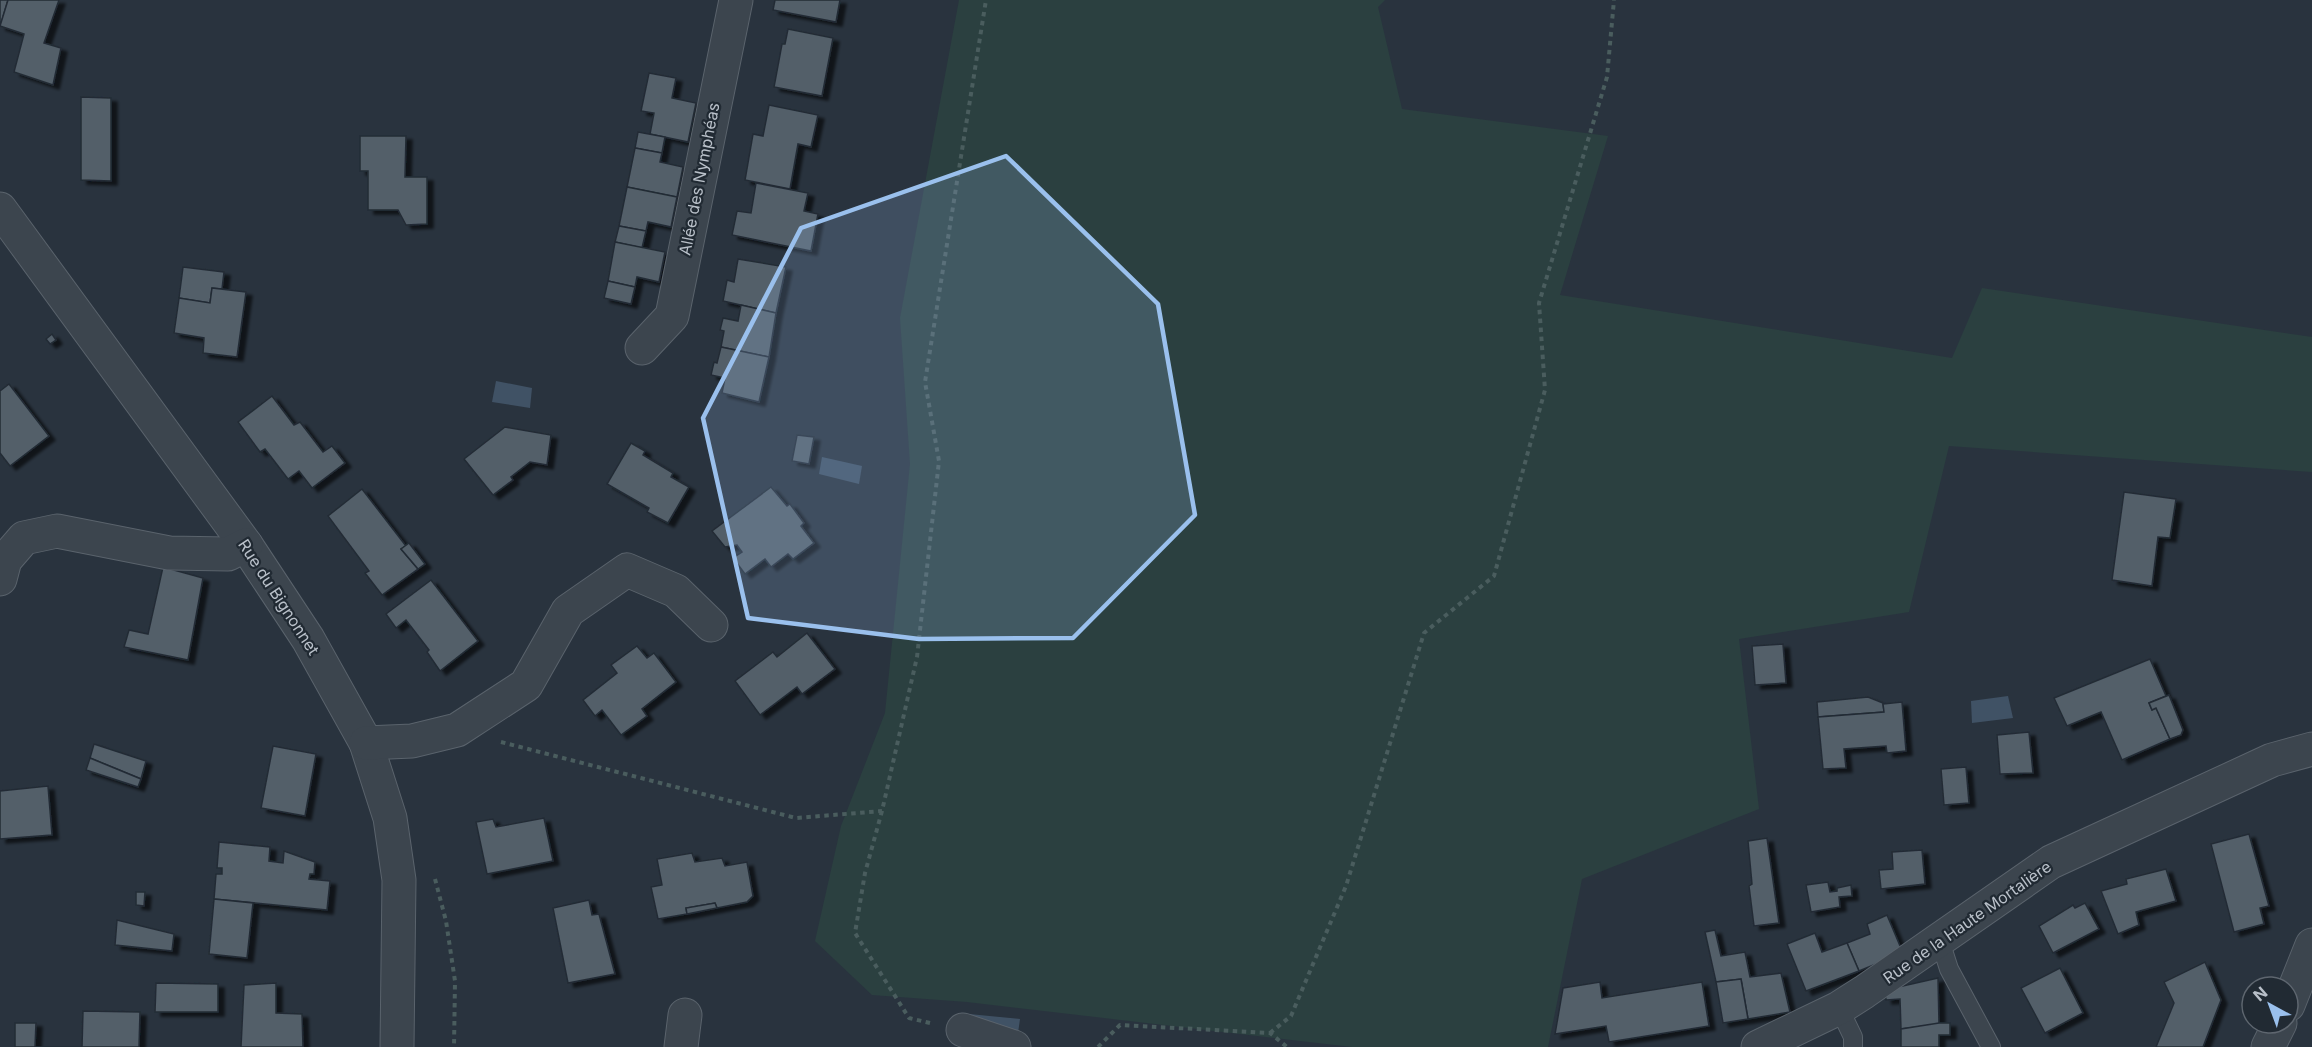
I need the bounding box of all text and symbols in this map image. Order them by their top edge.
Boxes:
street label: Allée des Nymphéas [674,101,724,257]
street label: Rue du Bignonnet [234,535,324,659]
street label: Rue de la Haute Mortalière [1879,856,2055,988]
north arrow [2240,975,2300,1035]
text: N [2249,982,2271,1005]

